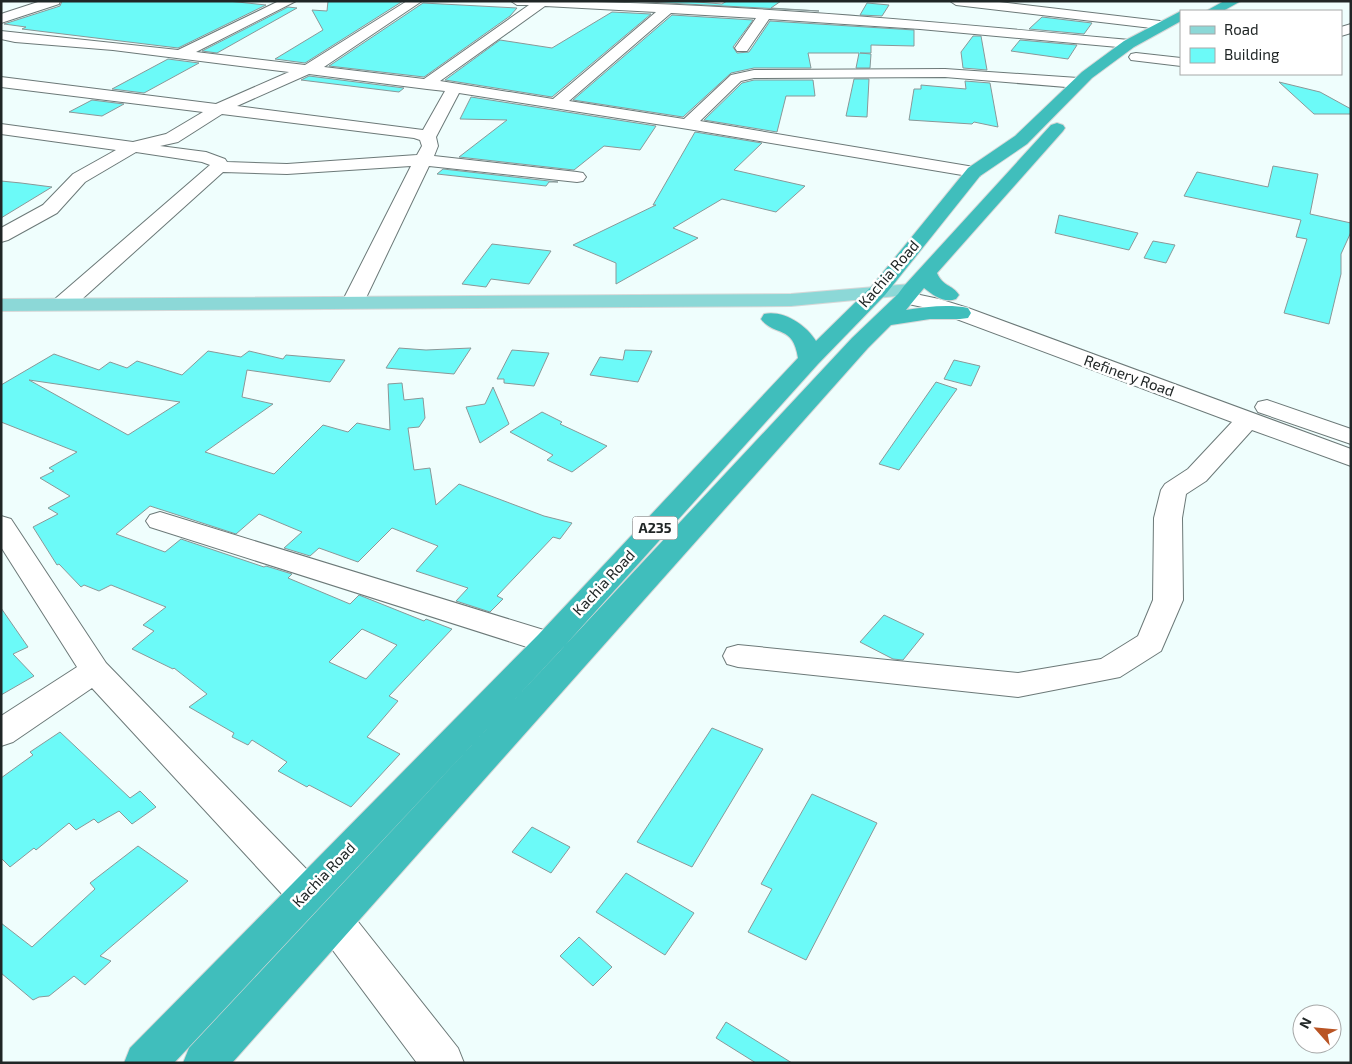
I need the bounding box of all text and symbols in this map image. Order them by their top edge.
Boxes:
legend [1180,10,1342,75]
text: Road [1224,20,1259,38]
text: Building [1224,45,1280,63]
street label: Kachia Road [854,236,922,311]
street label: Refinery Road [1082,350,1177,400]
road number: A235 [632,516,678,540]
street label: Kachia Road [568,546,638,619]
street label: Kachia Road [288,838,359,910]
north arrow [1292,1004,1342,1054]
text: N [1295,1015,1315,1031]

